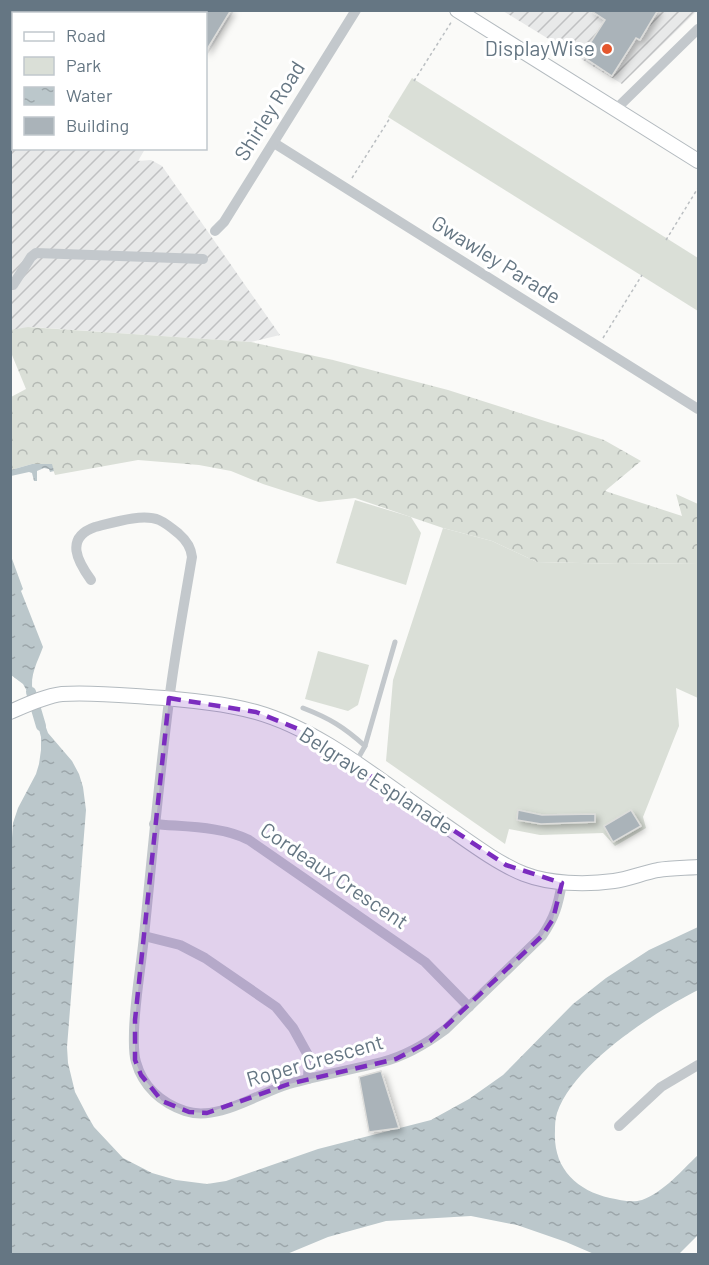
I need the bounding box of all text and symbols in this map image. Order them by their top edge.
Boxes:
legend [12,12,207,150]
text: Road [66,24,106,46]
place label: DisplayWise [485,35,595,60]
marker: DisplayWise [600,42,614,56]
text: Park [66,54,101,76]
street label: Shirley Road [228,56,309,165]
text: Water [66,84,113,106]
text: Building [66,114,129,136]
street label: Gwawley Parade [428,209,566,308]
street label: Belgrave Esplanade [295,721,458,839]
street label: Cordeaux Crescent [256,816,413,933]
street label: Roper Crescent [243,1028,386,1091]

